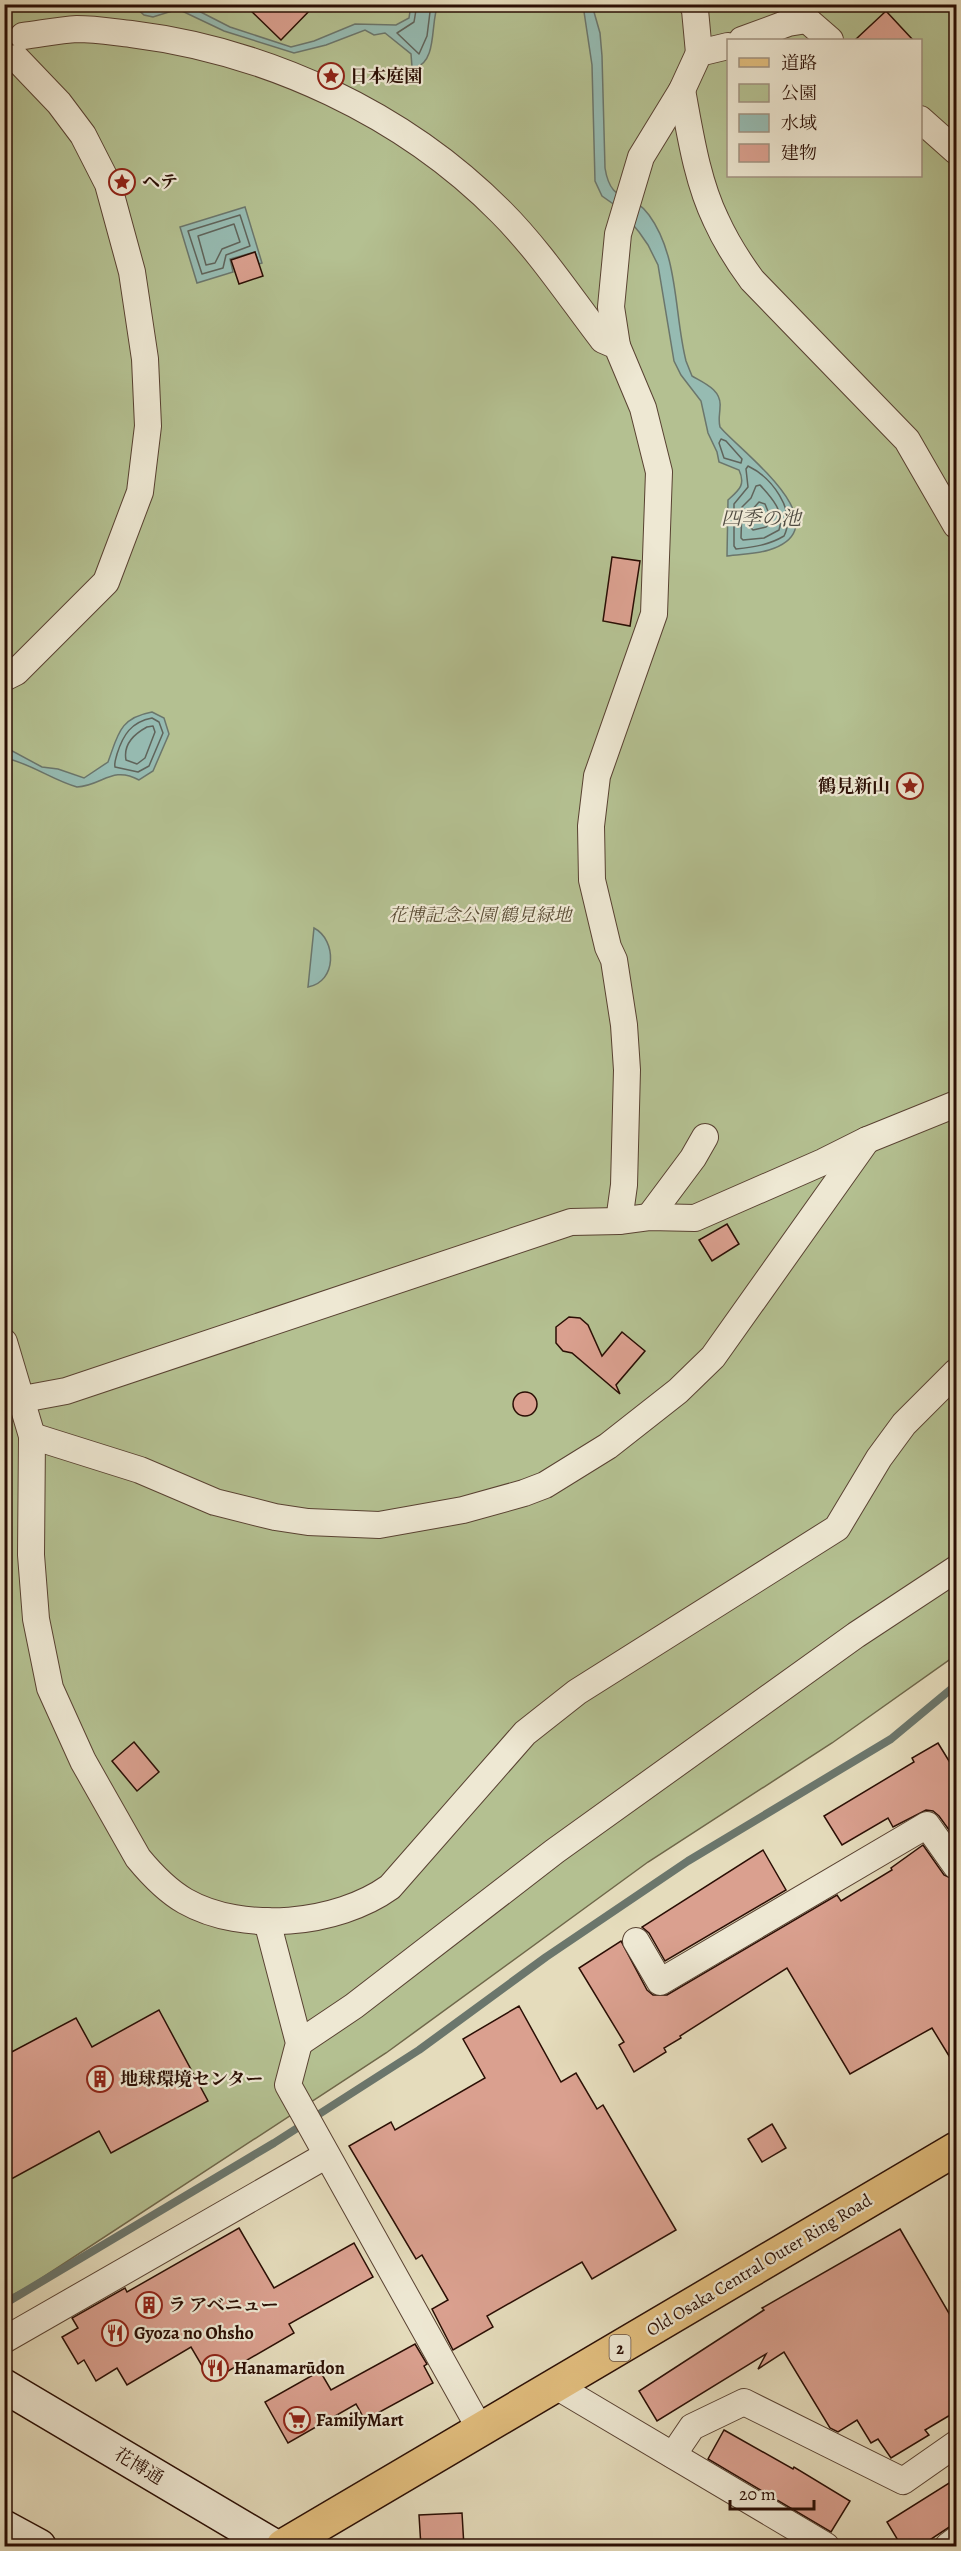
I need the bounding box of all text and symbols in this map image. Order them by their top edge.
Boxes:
legend [727,39,922,177]
text: 道路 [781,51,817,75]
place icon: 日本庭園 [316,61,346,91]
place label: 日本庭園 [350,64,422,88]
text: 公園 [781,81,817,105]
text: 水域 [781,111,817,135]
text: 建物 [781,141,817,165]
place icon: ヘテ [107,167,137,197]
place label: ヘテ [142,170,178,194]
water label: 四季の池 [721,505,803,532]
place icon: 鶴見新山 [895,771,925,801]
place label: 鶴見新山 [818,774,890,798]
park label: 花博記念公園 鶴見緑地 [388,903,574,927]
building icon: 地球環境センター [85,2064,115,2094]
place label: 地球環境センター [120,2067,263,2091]
street label: Old Osaka Central Outer Ring Road [642,2188,876,2342]
building icon: ラ アベニュー [134,2290,164,2320]
place label: ラ アベニュー [168,2293,278,2317]
restaurant icon: Gyoza no Ohsho [100,2318,130,2348]
place label: Gyoza no Ohsho [134,2321,254,2345]
road number: 2 [610,2335,630,2361]
restaurant icon: Hanamarūdon [200,2353,230,2383]
place label: Hanamarūdon [234,2356,345,2380]
supermarket icon: FamilyMart [282,2405,312,2435]
place label: FamilyMart [316,2408,404,2432]
street label: 花博通 [110,2442,168,2490]
scale bar [730,2473,814,2511]
text: 20 m [739,2482,776,2506]

